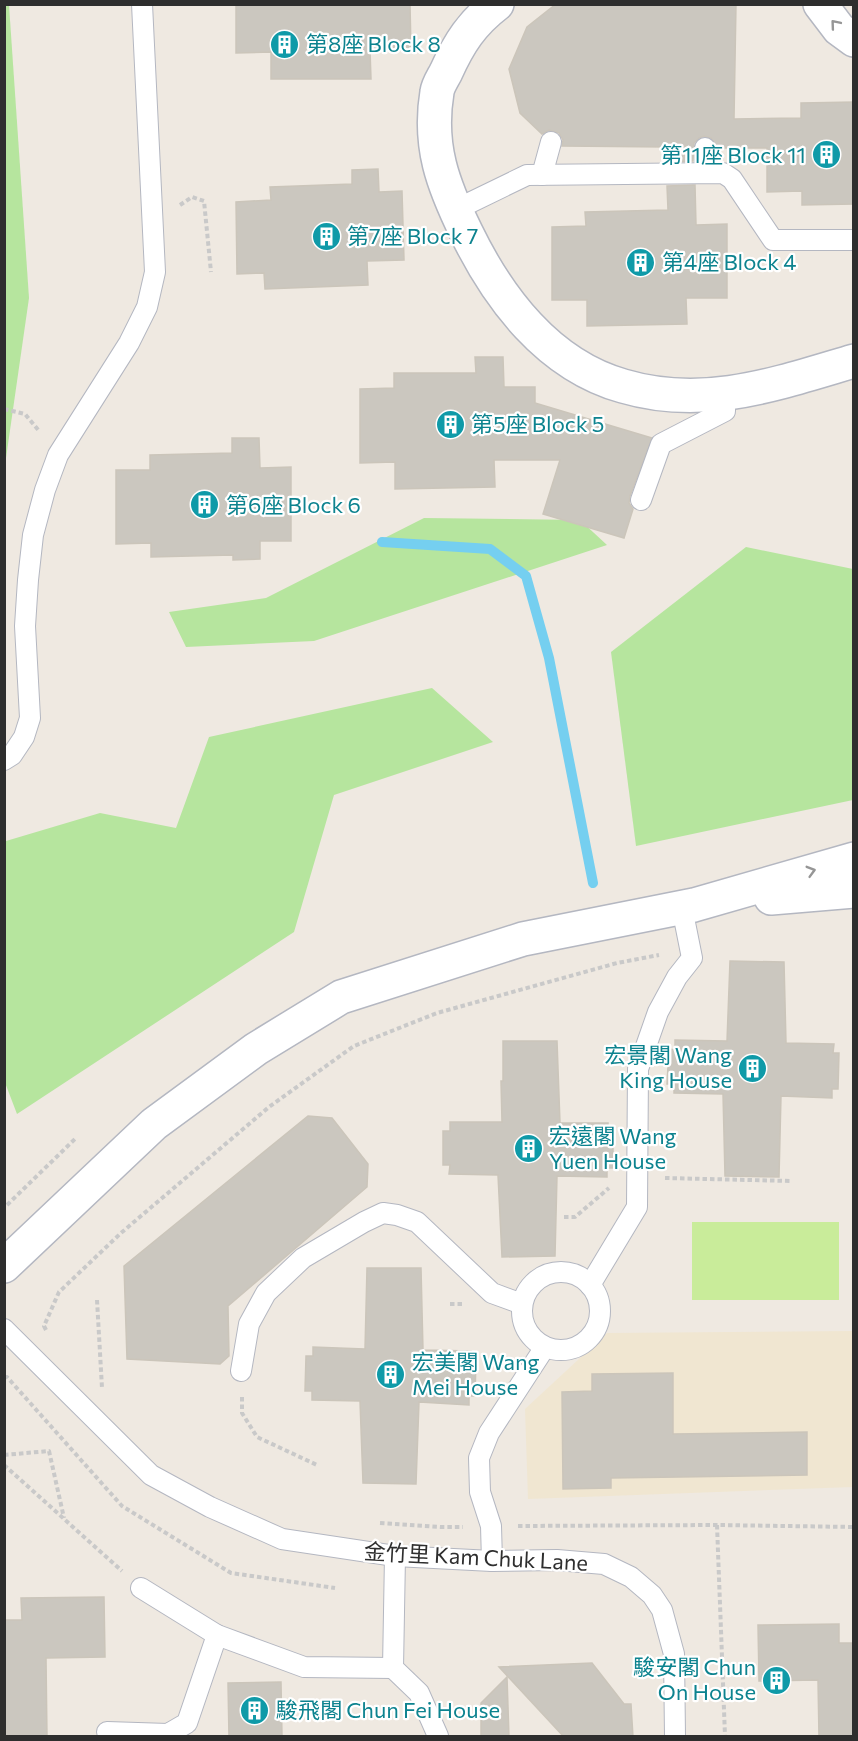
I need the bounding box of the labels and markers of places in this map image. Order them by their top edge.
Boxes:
building icon: 第8座 Block 8 [269,28,301,60]
place label: 第8座 Block 8 [306,30,441,57]
building icon: 第11座 Block 11 [811,139,843,171]
place label: 第11座 Block 11 [660,141,806,168]
building icon: 第7座 Block 7 [310,220,342,252]
place label: 第7座 Block 7 [347,222,478,249]
building icon: 第4座 Block 4 [625,246,657,278]
place label: 第4座 Block 4 [662,248,797,275]
building icon: 第5座 Block 5 [434,408,466,440]
place label: 第5座 Block 5 [471,410,604,437]
building icon: 第6座 Block 6 [189,489,221,521]
place label: 第6座 Block 6 [226,491,361,518]
place label: 宏景閣 Wang King House [604,1041,732,1093]
building icon: 宏景閣 Wang King House [737,1052,769,1084]
place label: 宏遠閣 Wang Yuen House [549,1122,677,1174]
building icon: 宏遠閣 Wang Yuen House [512,1133,544,1165]
place label: 宏美閣 Wang Mei House [412,1348,540,1400]
building icon: 宏美閣 Wang Mei House [375,1359,407,1391]
place label: 駿安閣 Chun On House [633,1653,756,1705]
building icon: 駿安閣 Chun On House [761,1664,793,1696]
building icon: 駿飛閣 Chun Fei House [239,1694,271,1726]
place label: 駿飛閣 Chun Fei House [276,1696,500,1723]

